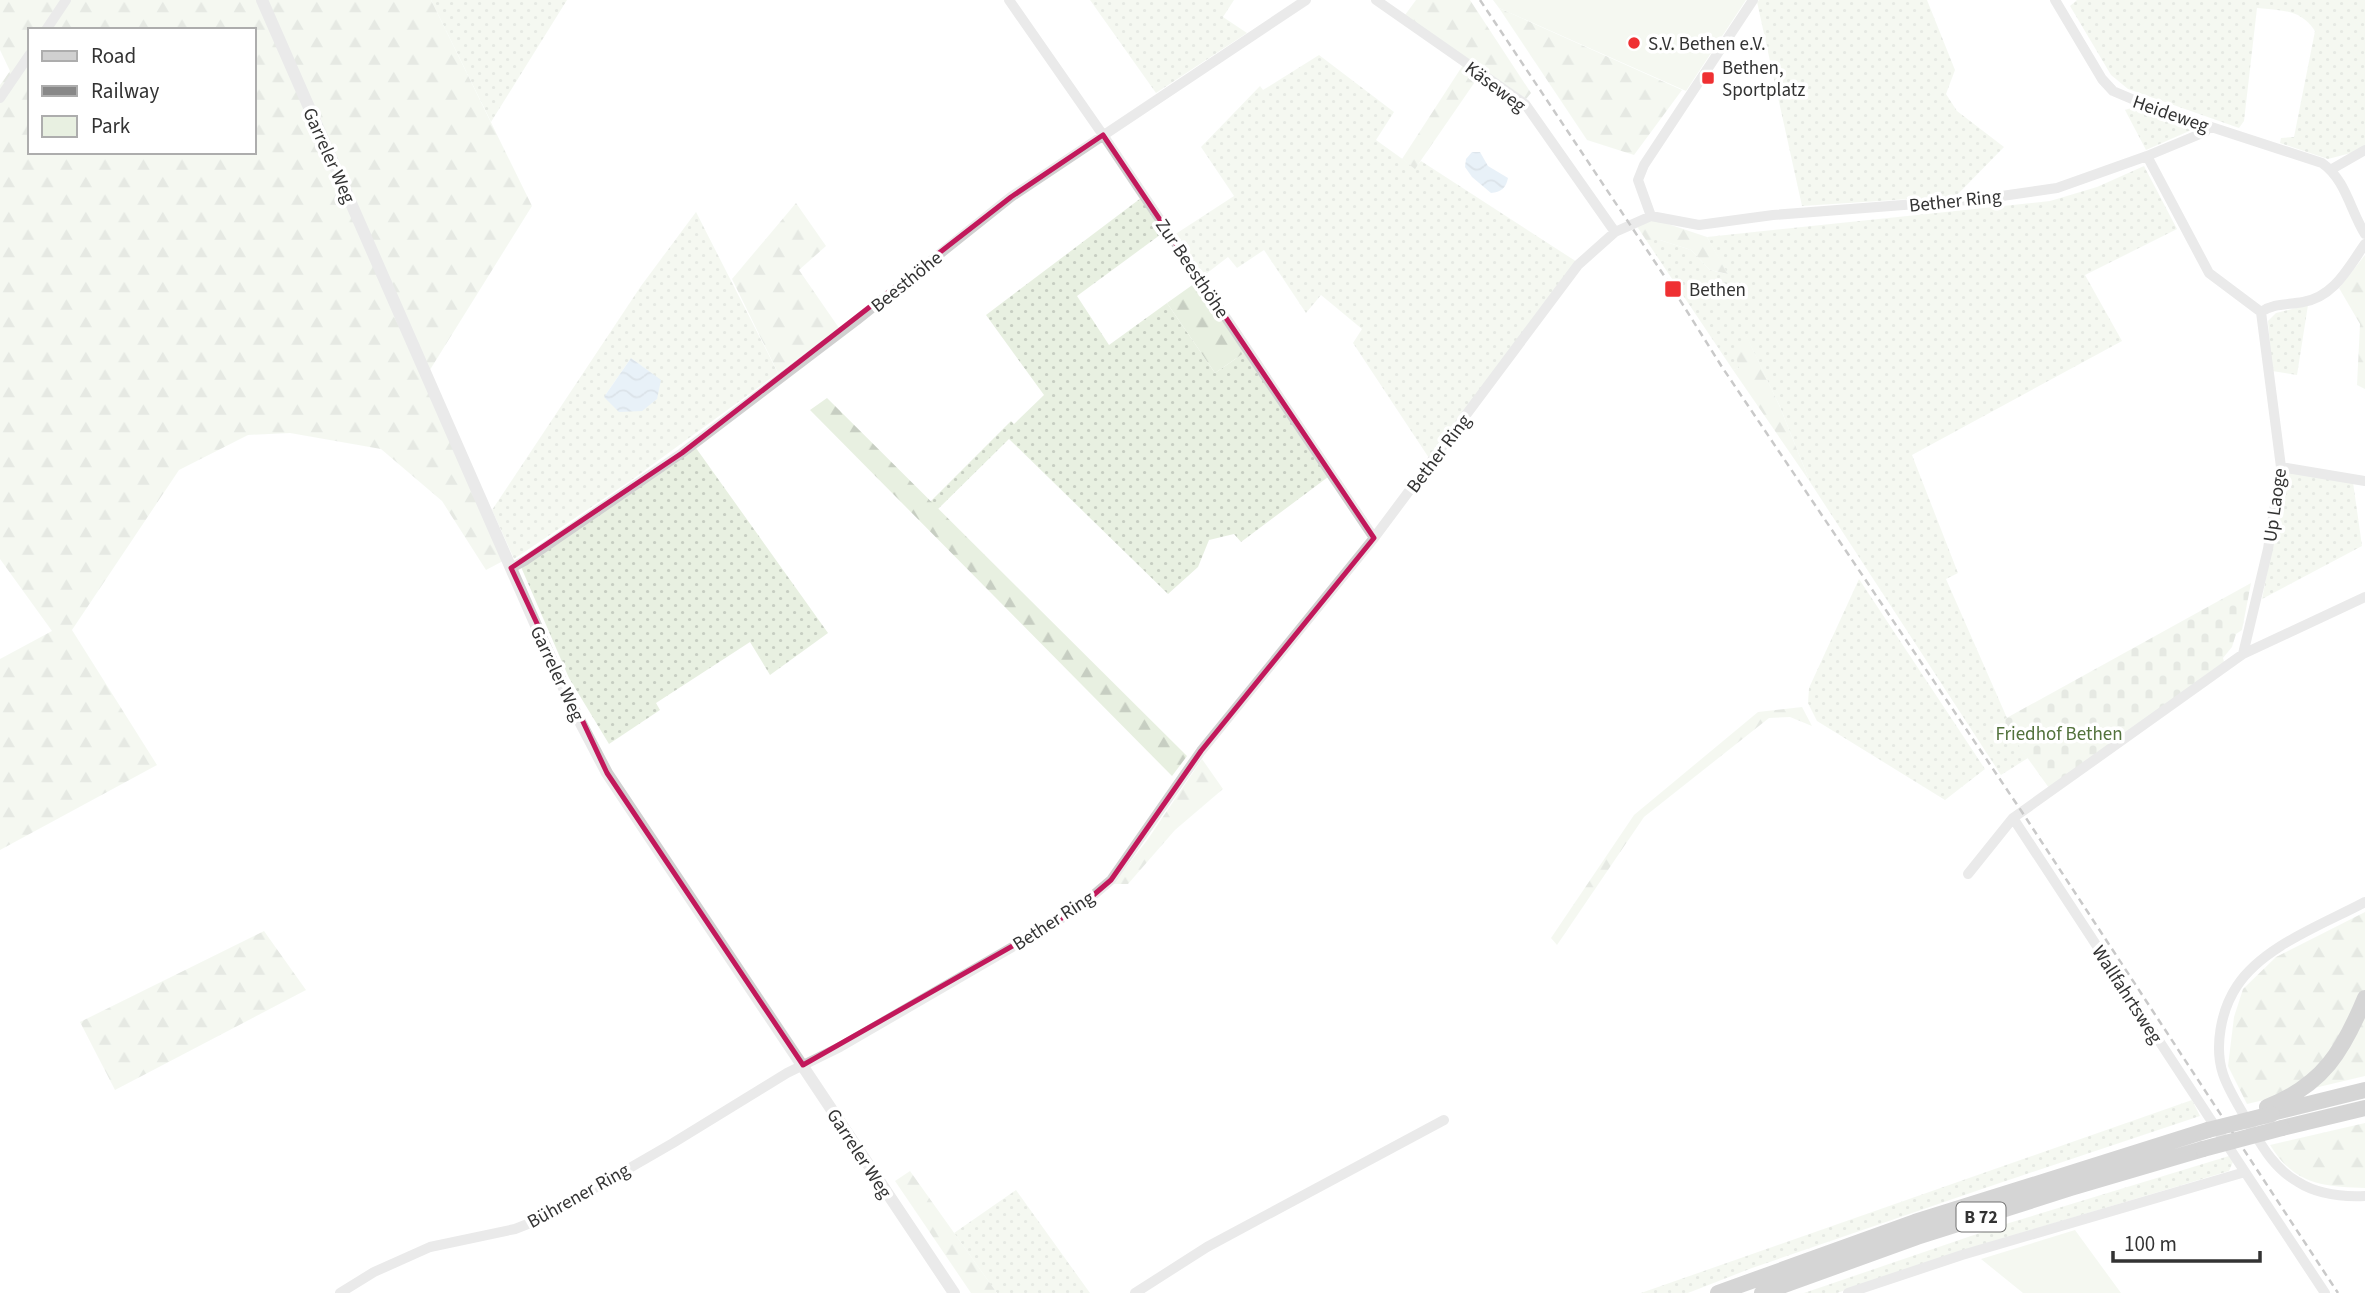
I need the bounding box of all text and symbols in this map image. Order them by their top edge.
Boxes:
legend [28,28,256,154]
place label: S.V. Bethen e.V. [1648,31,1766,58]
marker: S.V. Bethen e.V. [1626,35,1642,51]
text: Road [91,41,136,71]
street label: Käseweg [1459,55,1532,119]
place label: Bethen, Sportplatz [1722,55,1805,104]
marker: Bethen, Sportplatz [1700,70,1716,86]
text: Railway [91,76,159,106]
street label: Heideweg [2129,89,2213,140]
street label: Garreler Weg [296,103,362,208]
text: Park [91,111,131,141]
street label: Bether Ring [1908,183,2003,220]
street label: Zur Beesthöhe [1148,214,1235,324]
street label: Beesthöhe [866,245,948,319]
place label: Bethen [1689,277,1746,304]
marker: Bethen [1663,279,1683,299]
street label: Bether Ring [1401,409,1478,499]
street label: Up Laoge [2257,466,2294,544]
street label: Garreler Weg [523,622,591,726]
park label: Friedhof Bethen [1995,721,2123,748]
street label: Bether Ring [1008,885,1100,958]
street label: Wallfahrtsweg [2085,940,2169,1050]
street label: Garreler Weg [820,1104,898,1204]
street label: Bührener Ring [523,1157,635,1236]
road number: B 72 [1956,1202,2006,1232]
scale bar [2113,1220,2260,1264]
text: 100 m [2124,1229,2177,1259]

